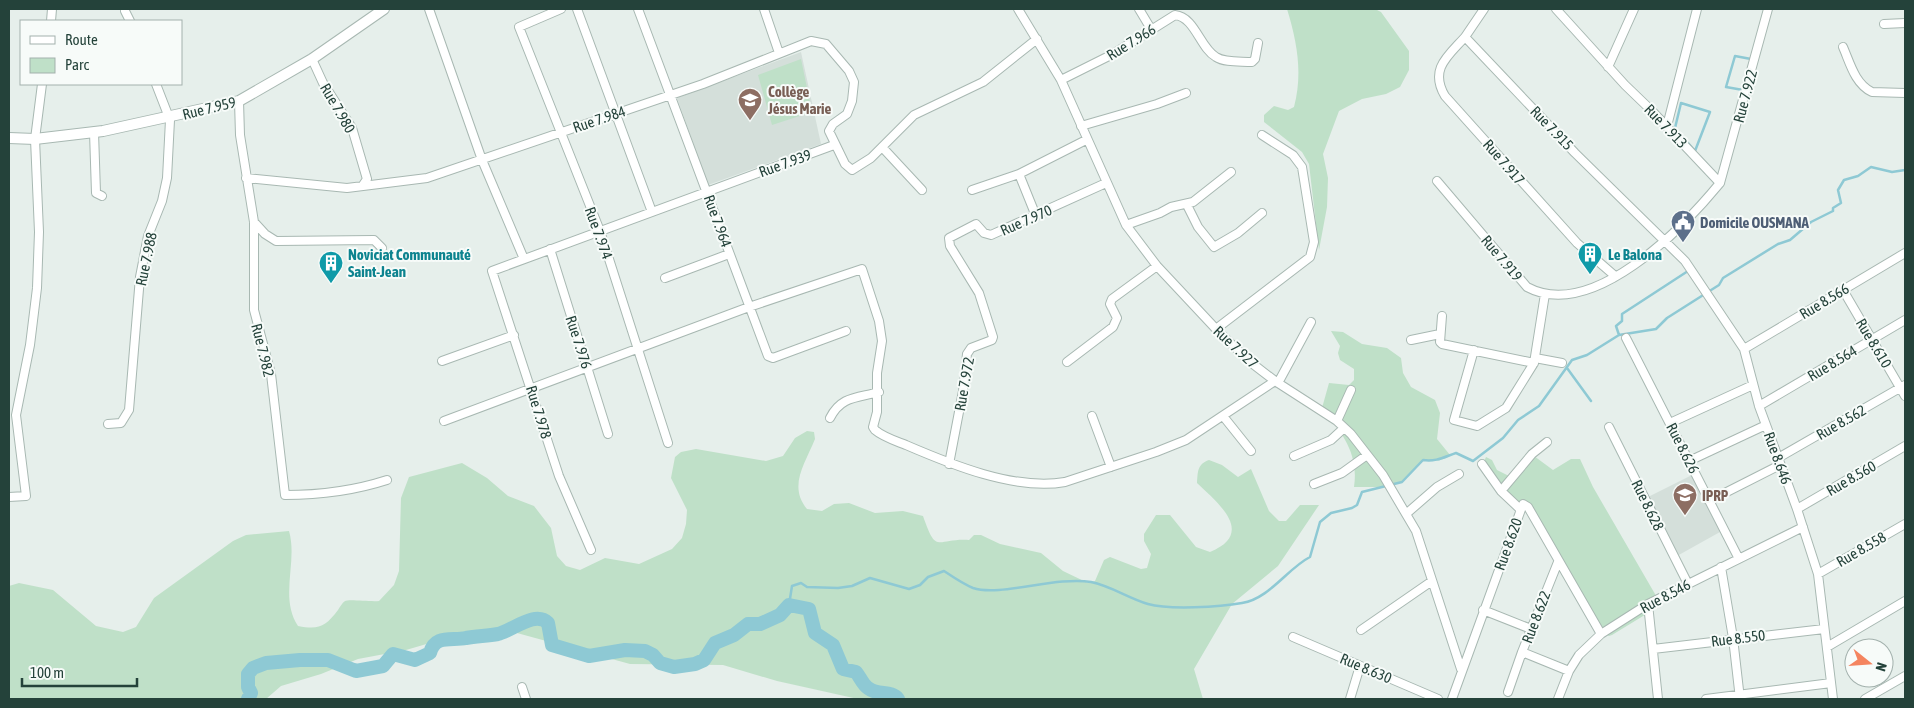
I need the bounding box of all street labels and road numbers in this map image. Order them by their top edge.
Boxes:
street label: Rue 7.966 [1103,20,1159,64]
street label: Rue 7.922 [1730,67,1760,125]
street label: Rue 7.980 [317,80,359,136]
street label: Rue 7.959 [181,93,237,123]
street label: Rue 7.913 [1641,100,1691,152]
street label: Rue 7.984 [570,102,628,136]
street label: Rue 7.915 [1527,102,1577,154]
street label: Rue 7.917 [1480,136,1528,188]
street label: Rue 7.939 [756,146,814,180]
street label: Rue 7.964 [701,192,735,250]
street label: Rue 7.970 [998,201,1054,239]
street label: Rue 7.974 [582,204,616,262]
street label: Rue 7.988 [132,231,160,287]
street label: Rue 7.919 [1478,232,1526,284]
street label: Rue 8.566 [1796,280,1852,322]
street label: Rue 7.976 [562,313,596,371]
street label: Rue 8.610 [1853,315,1895,371]
street label: Rue 7.982 [248,322,278,378]
street label: Rue 7.927 [1210,322,1262,372]
street label: Rue 8.564 [1804,342,1860,384]
street label: Rue 7.972 [951,356,977,412]
street label: Rue 7.978 [523,383,555,441]
street label: Rue 8.562 [1813,401,1869,443]
street label: Rue 8.626 [1663,420,1703,476]
street label: Rue 8.646 [1761,429,1795,487]
street label: Rue 8.560 [1823,457,1879,499]
street label: Rue 8.628 [1628,477,1668,533]
street label: Rue 8.620 [1491,515,1525,573]
street label: Rue 8.558 [1833,528,1889,570]
street label: Rue 8.546 [1637,576,1693,616]
street label: Rue 8.622 [1518,589,1554,645]
street label: Rue 8.550 [1710,626,1766,650]
street label: Rue 8.630 [1338,650,1394,686]

